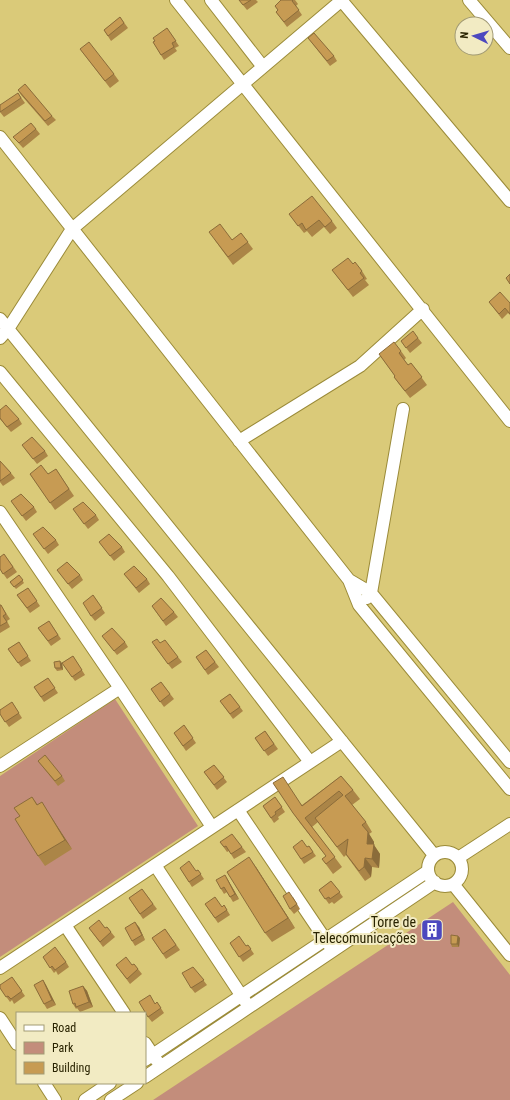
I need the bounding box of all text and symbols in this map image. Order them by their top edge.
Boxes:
north arrow [454,16,494,56]
text: N [458,31,471,39]
place label: Torre de Telecomunicações [313,914,416,946]
building icon: Torre de Telecomunicações [419,917,445,943]
legend [16,1012,146,1084]
text: Road [52,1021,76,1035]
text: Park [52,1041,74,1055]
text: Building [52,1061,90,1075]

